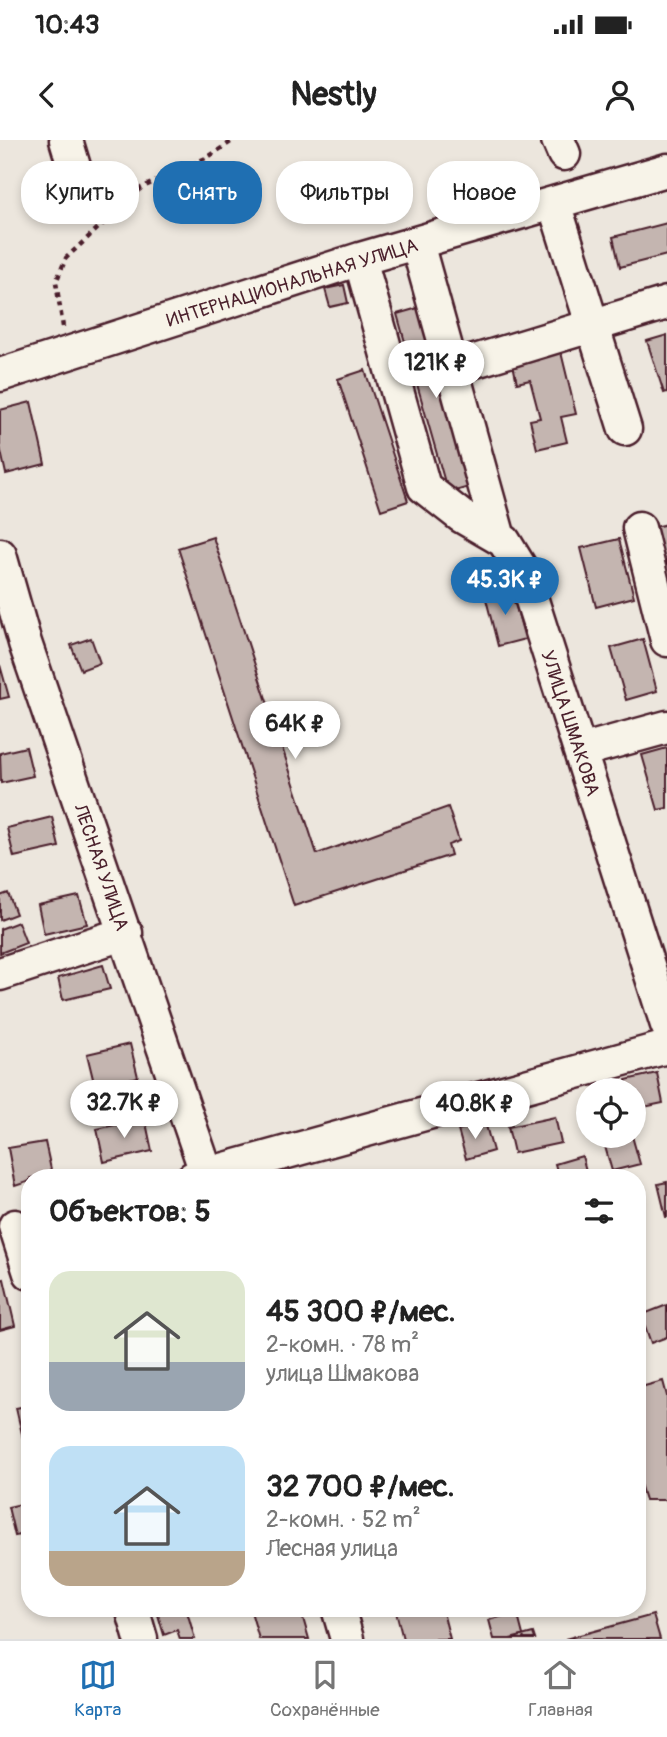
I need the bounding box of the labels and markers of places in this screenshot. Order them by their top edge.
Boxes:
pin: 121K ₽ [379,341,493,400]
pin: 45.3K ₽ [440,558,570,617]
pin: 64K ₽ [246,702,344,761]
pin: 32.7K ₽ [59,1080,189,1140]
pin: 40.8K ₽ [410,1082,540,1141]

